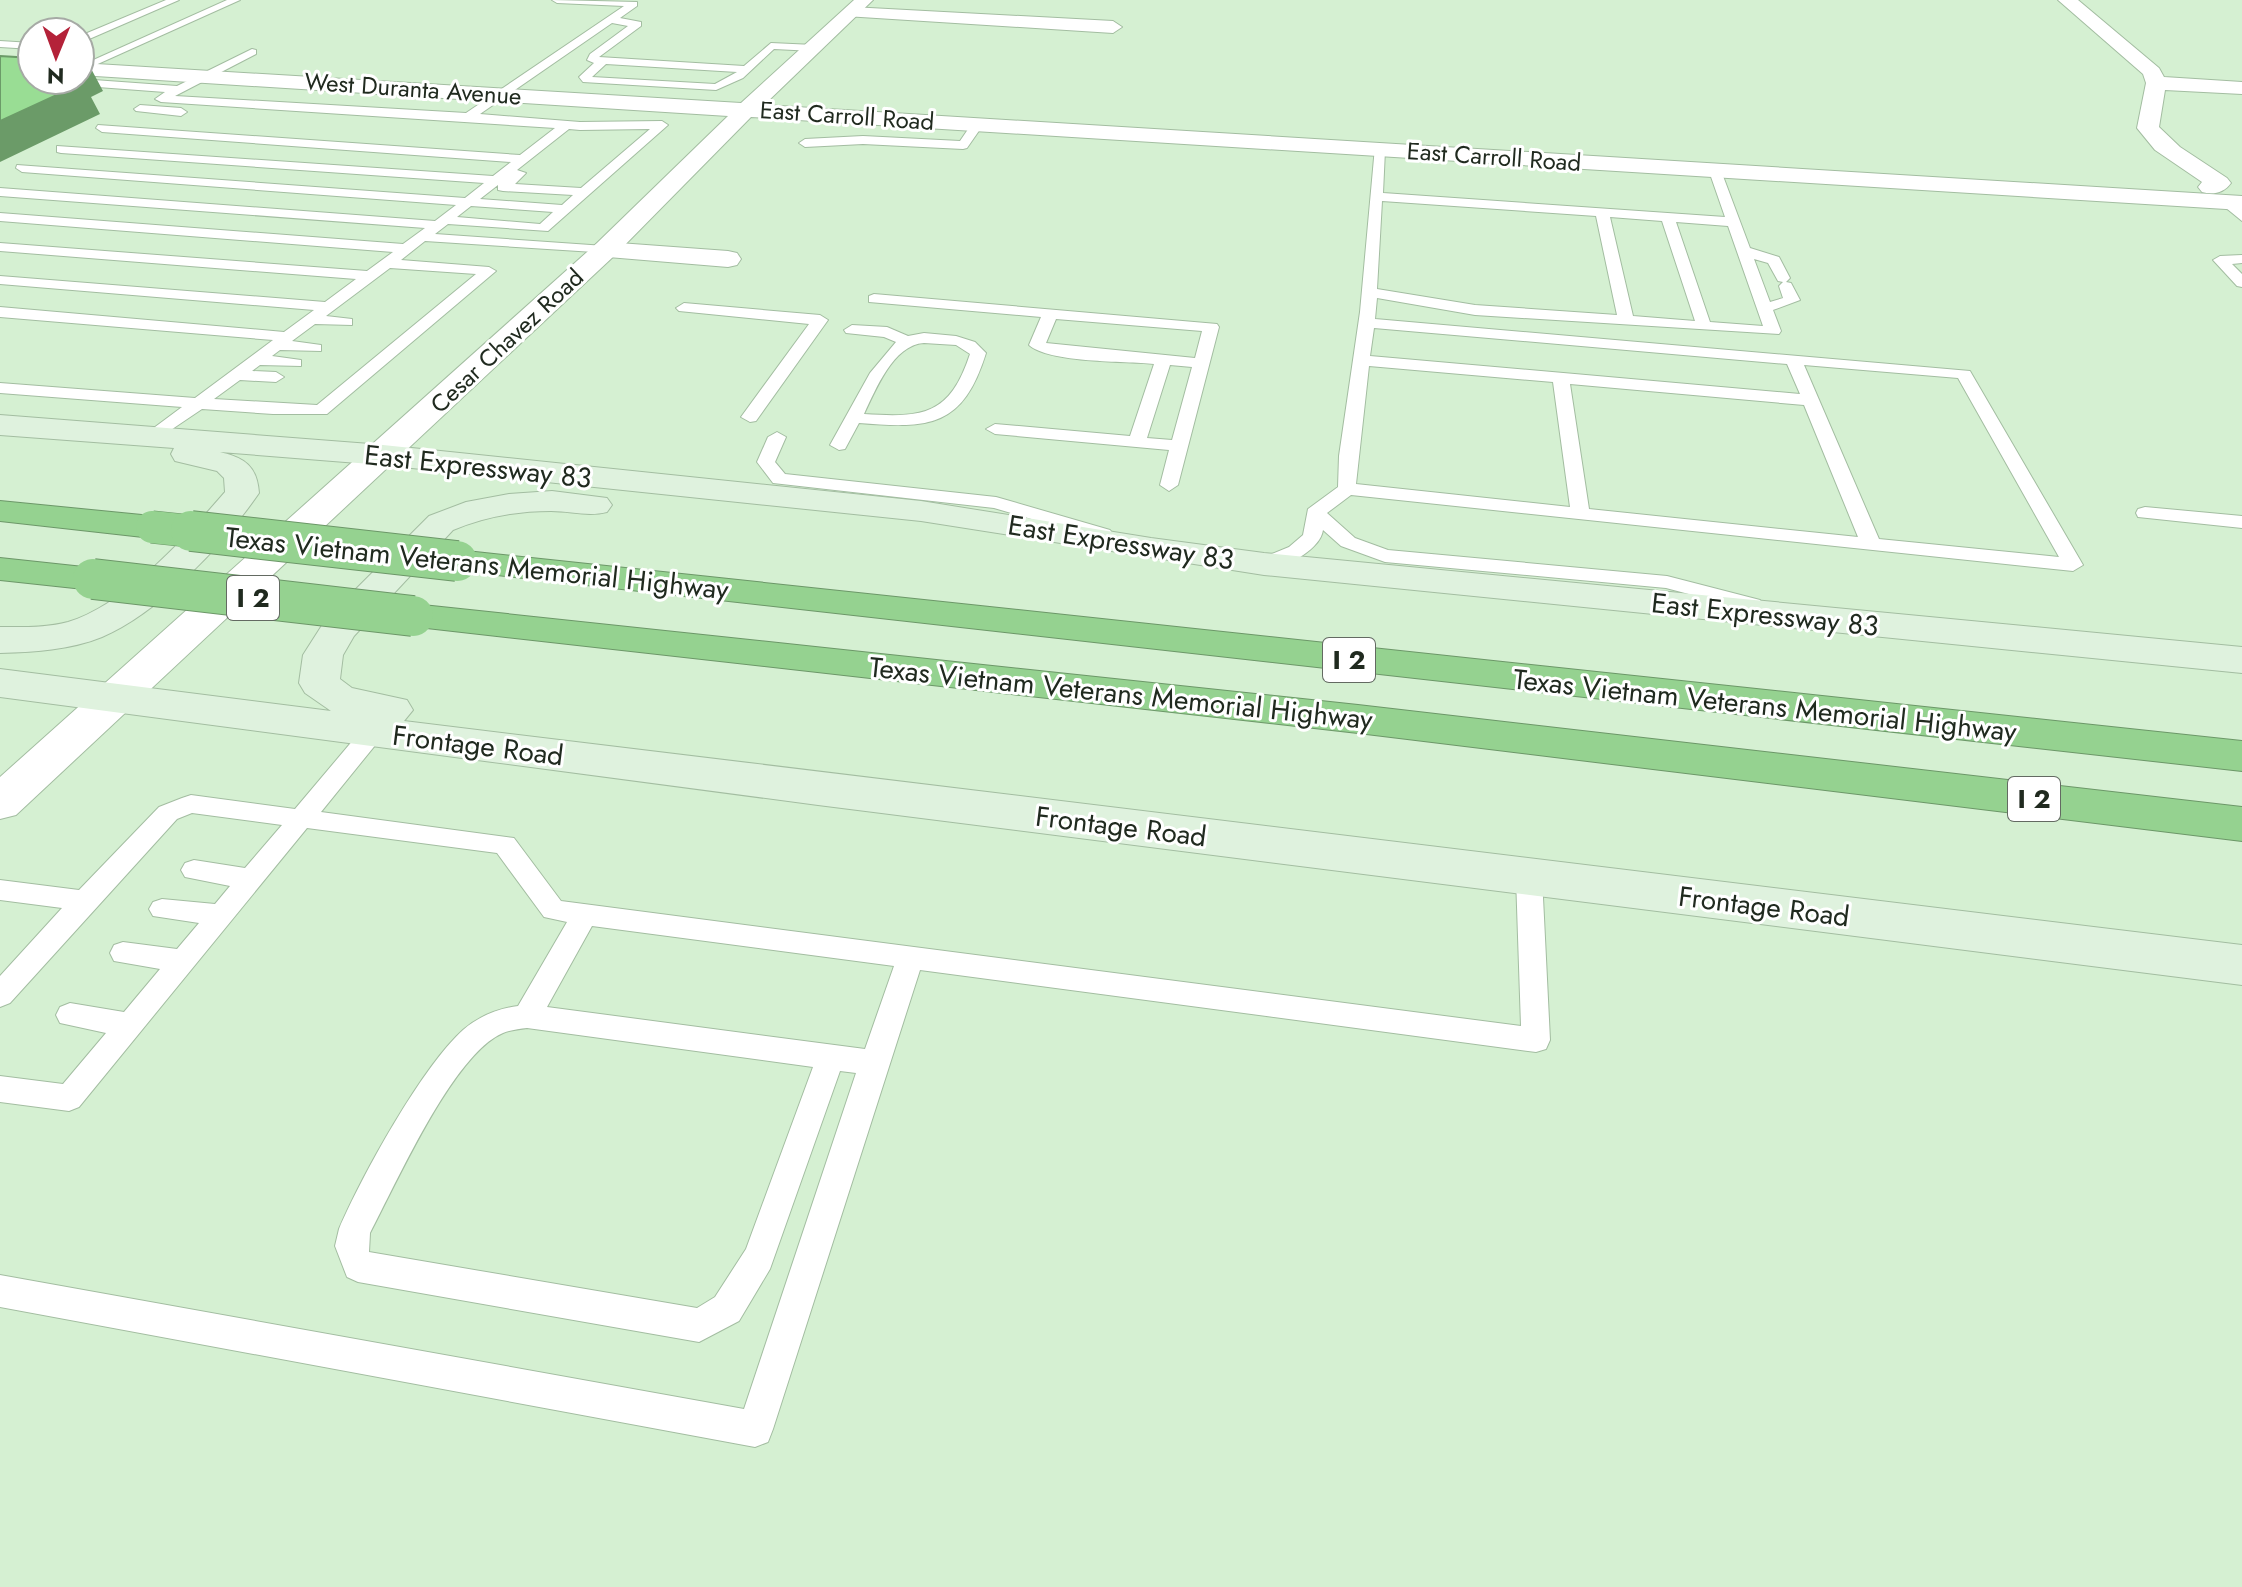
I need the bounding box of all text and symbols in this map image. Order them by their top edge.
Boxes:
north arrow [16,16,96,96]
text: N [47,60,65,92]
street label: West Duranta Avenue [303,63,523,114]
street label: East Carroll Road [759,92,935,139]
street label: East Carroll Road [1406,133,1582,180]
street label: Cesar Chavez Road [422,260,591,421]
street label: East Expressway 83 [362,434,594,499]
street label: East Expressway 83 [1005,504,1237,581]
street label: Texas Vietnam Veterans Memorial Highway [223,517,731,610]
road number: I 2 [227,576,279,620]
street label: East Expressway 83 [1649,582,1881,647]
road number: I 2 [1323,638,1375,682]
street label: Texas Vietnam Veterans Memorial Highway [867,647,1375,740]
street label: Texas Vietnam Veterans Memorial Highway [1511,659,2019,752]
street label: Frontage Road [390,715,566,776]
road number: I 2 [2008,777,2060,821]
street label: Frontage Road [1033,796,1209,857]
street label: Frontage Road [1676,876,1852,937]

